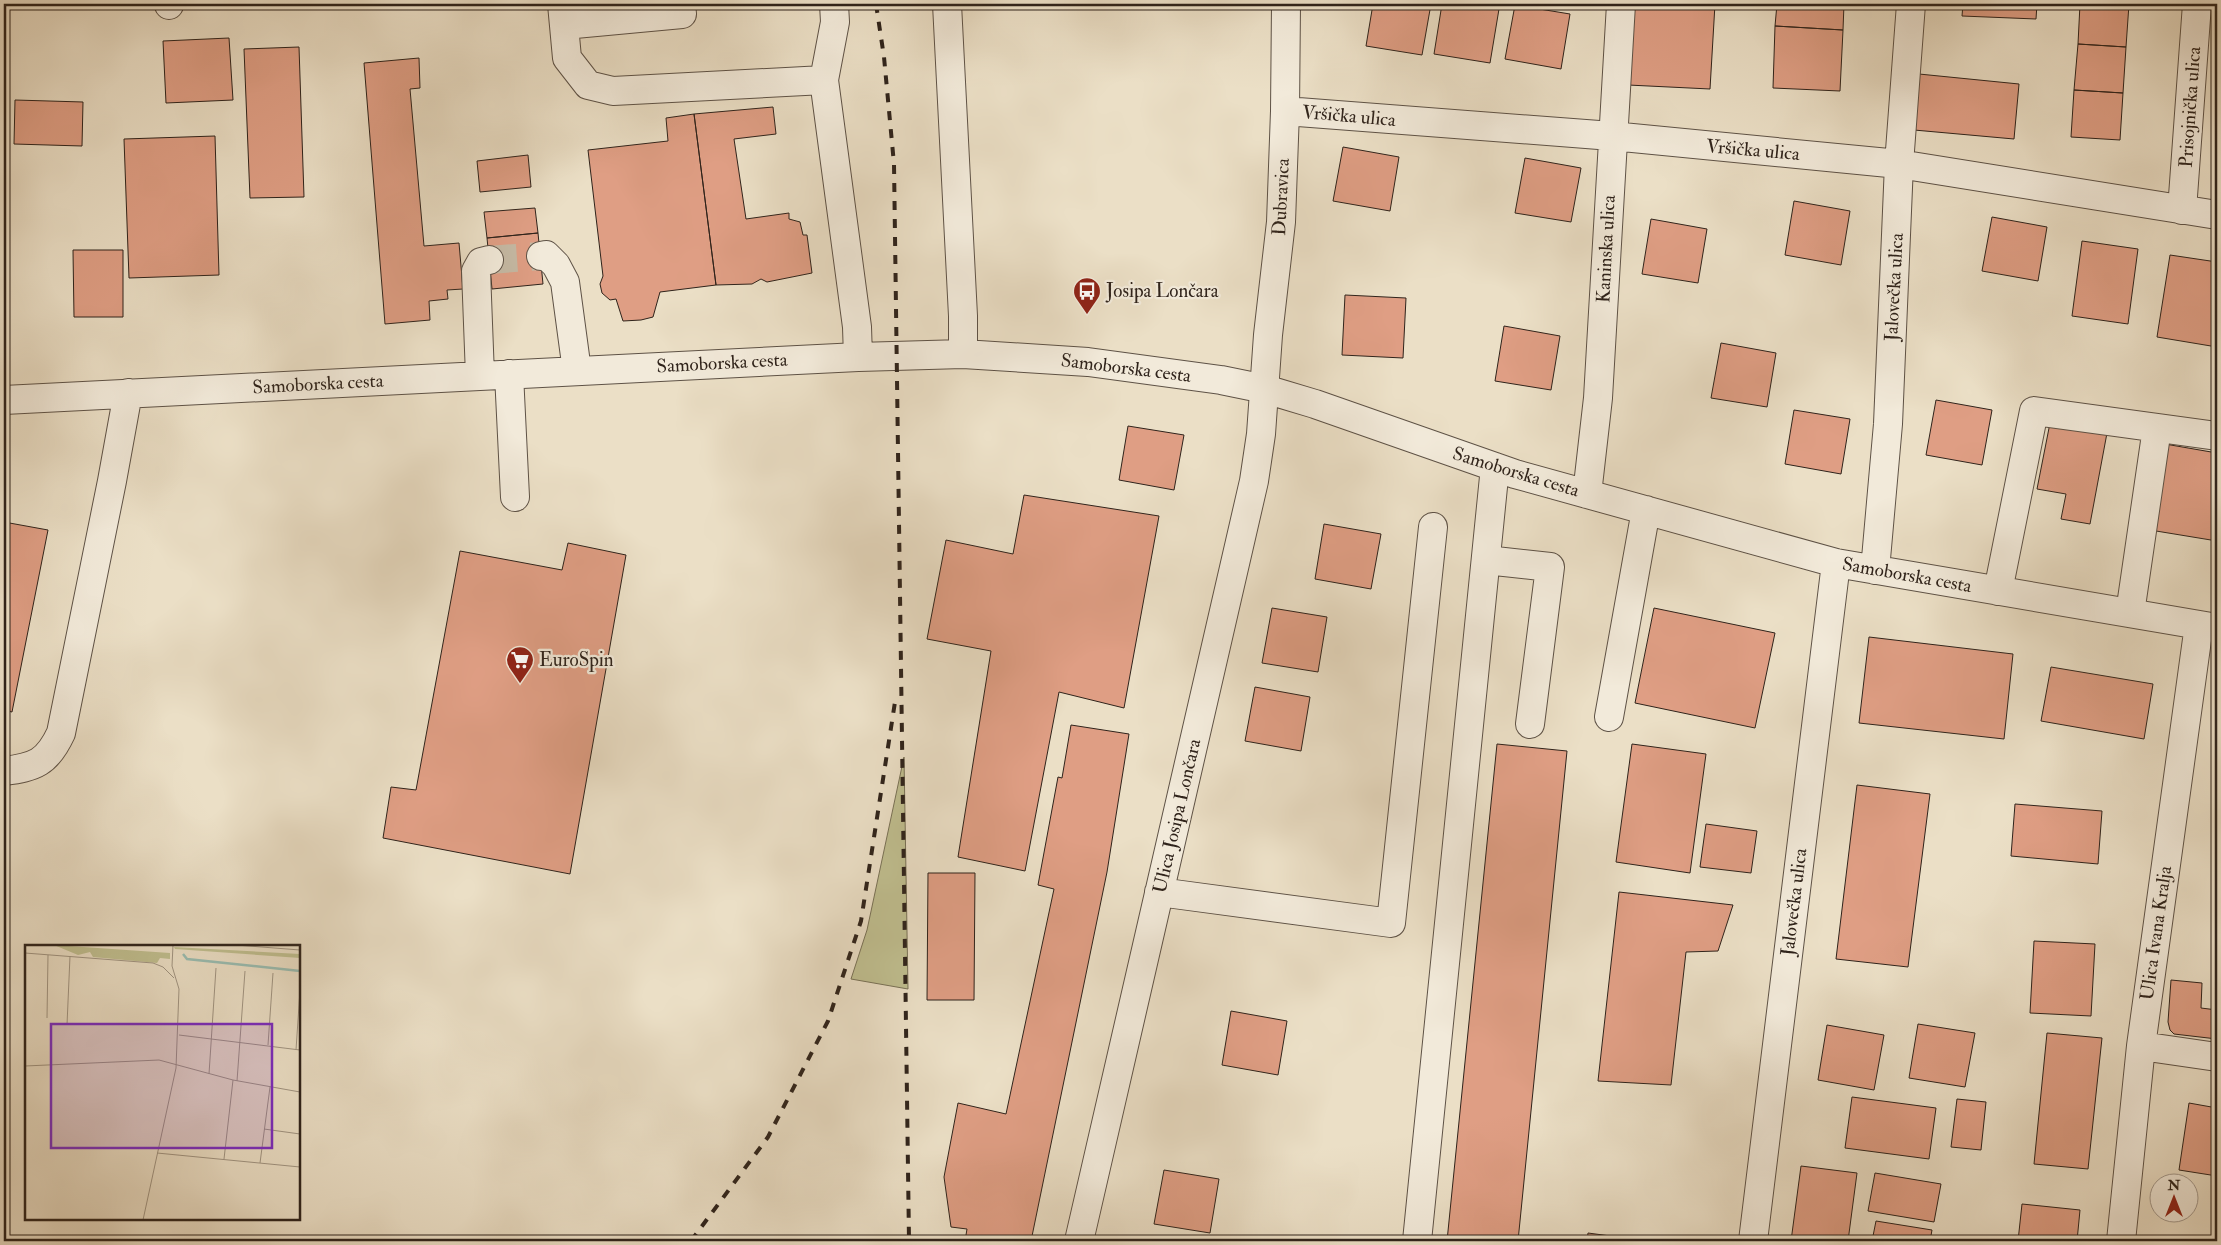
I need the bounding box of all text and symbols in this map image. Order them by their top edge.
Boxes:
street label: Prisojnička ulica [2174,45,2206,168]
street label: Vršička ulica [1301,100,1397,132]
street label: Vršička ulica [1705,134,1801,166]
street label: Dubravica [1267,157,1295,236]
street label: Kaninska ulica [1591,194,1621,304]
street label: Jalovečka ulica [1879,232,1909,343]
bus stop icon: Josipa Lončara [1072,276,1102,315]
place label: Josipa Lončara [1105,279,1219,304]
street label: Samoborska cesta [656,348,788,378]
street label: Samoborska cesta [1059,348,1193,388]
street label: Samoborska cesta [252,369,384,399]
street label: Samoborska cesta [1450,441,1582,503]
street label: Samoborska cesta [1840,552,1974,598]
supermarket icon: EuroSpin [505,645,535,684]
place label: EuroSpin [539,648,614,673]
street label: Ulica Josipa Lončara [1148,736,1207,896]
street label: Jalovečka ulica [1775,847,1813,958]
street label: Ulica Ivana Kralja [2135,864,2177,1002]
inset map [25,945,300,1220]
north arrow [2148,1172,2198,1222]
text: N [2167,1177,2181,1194]

